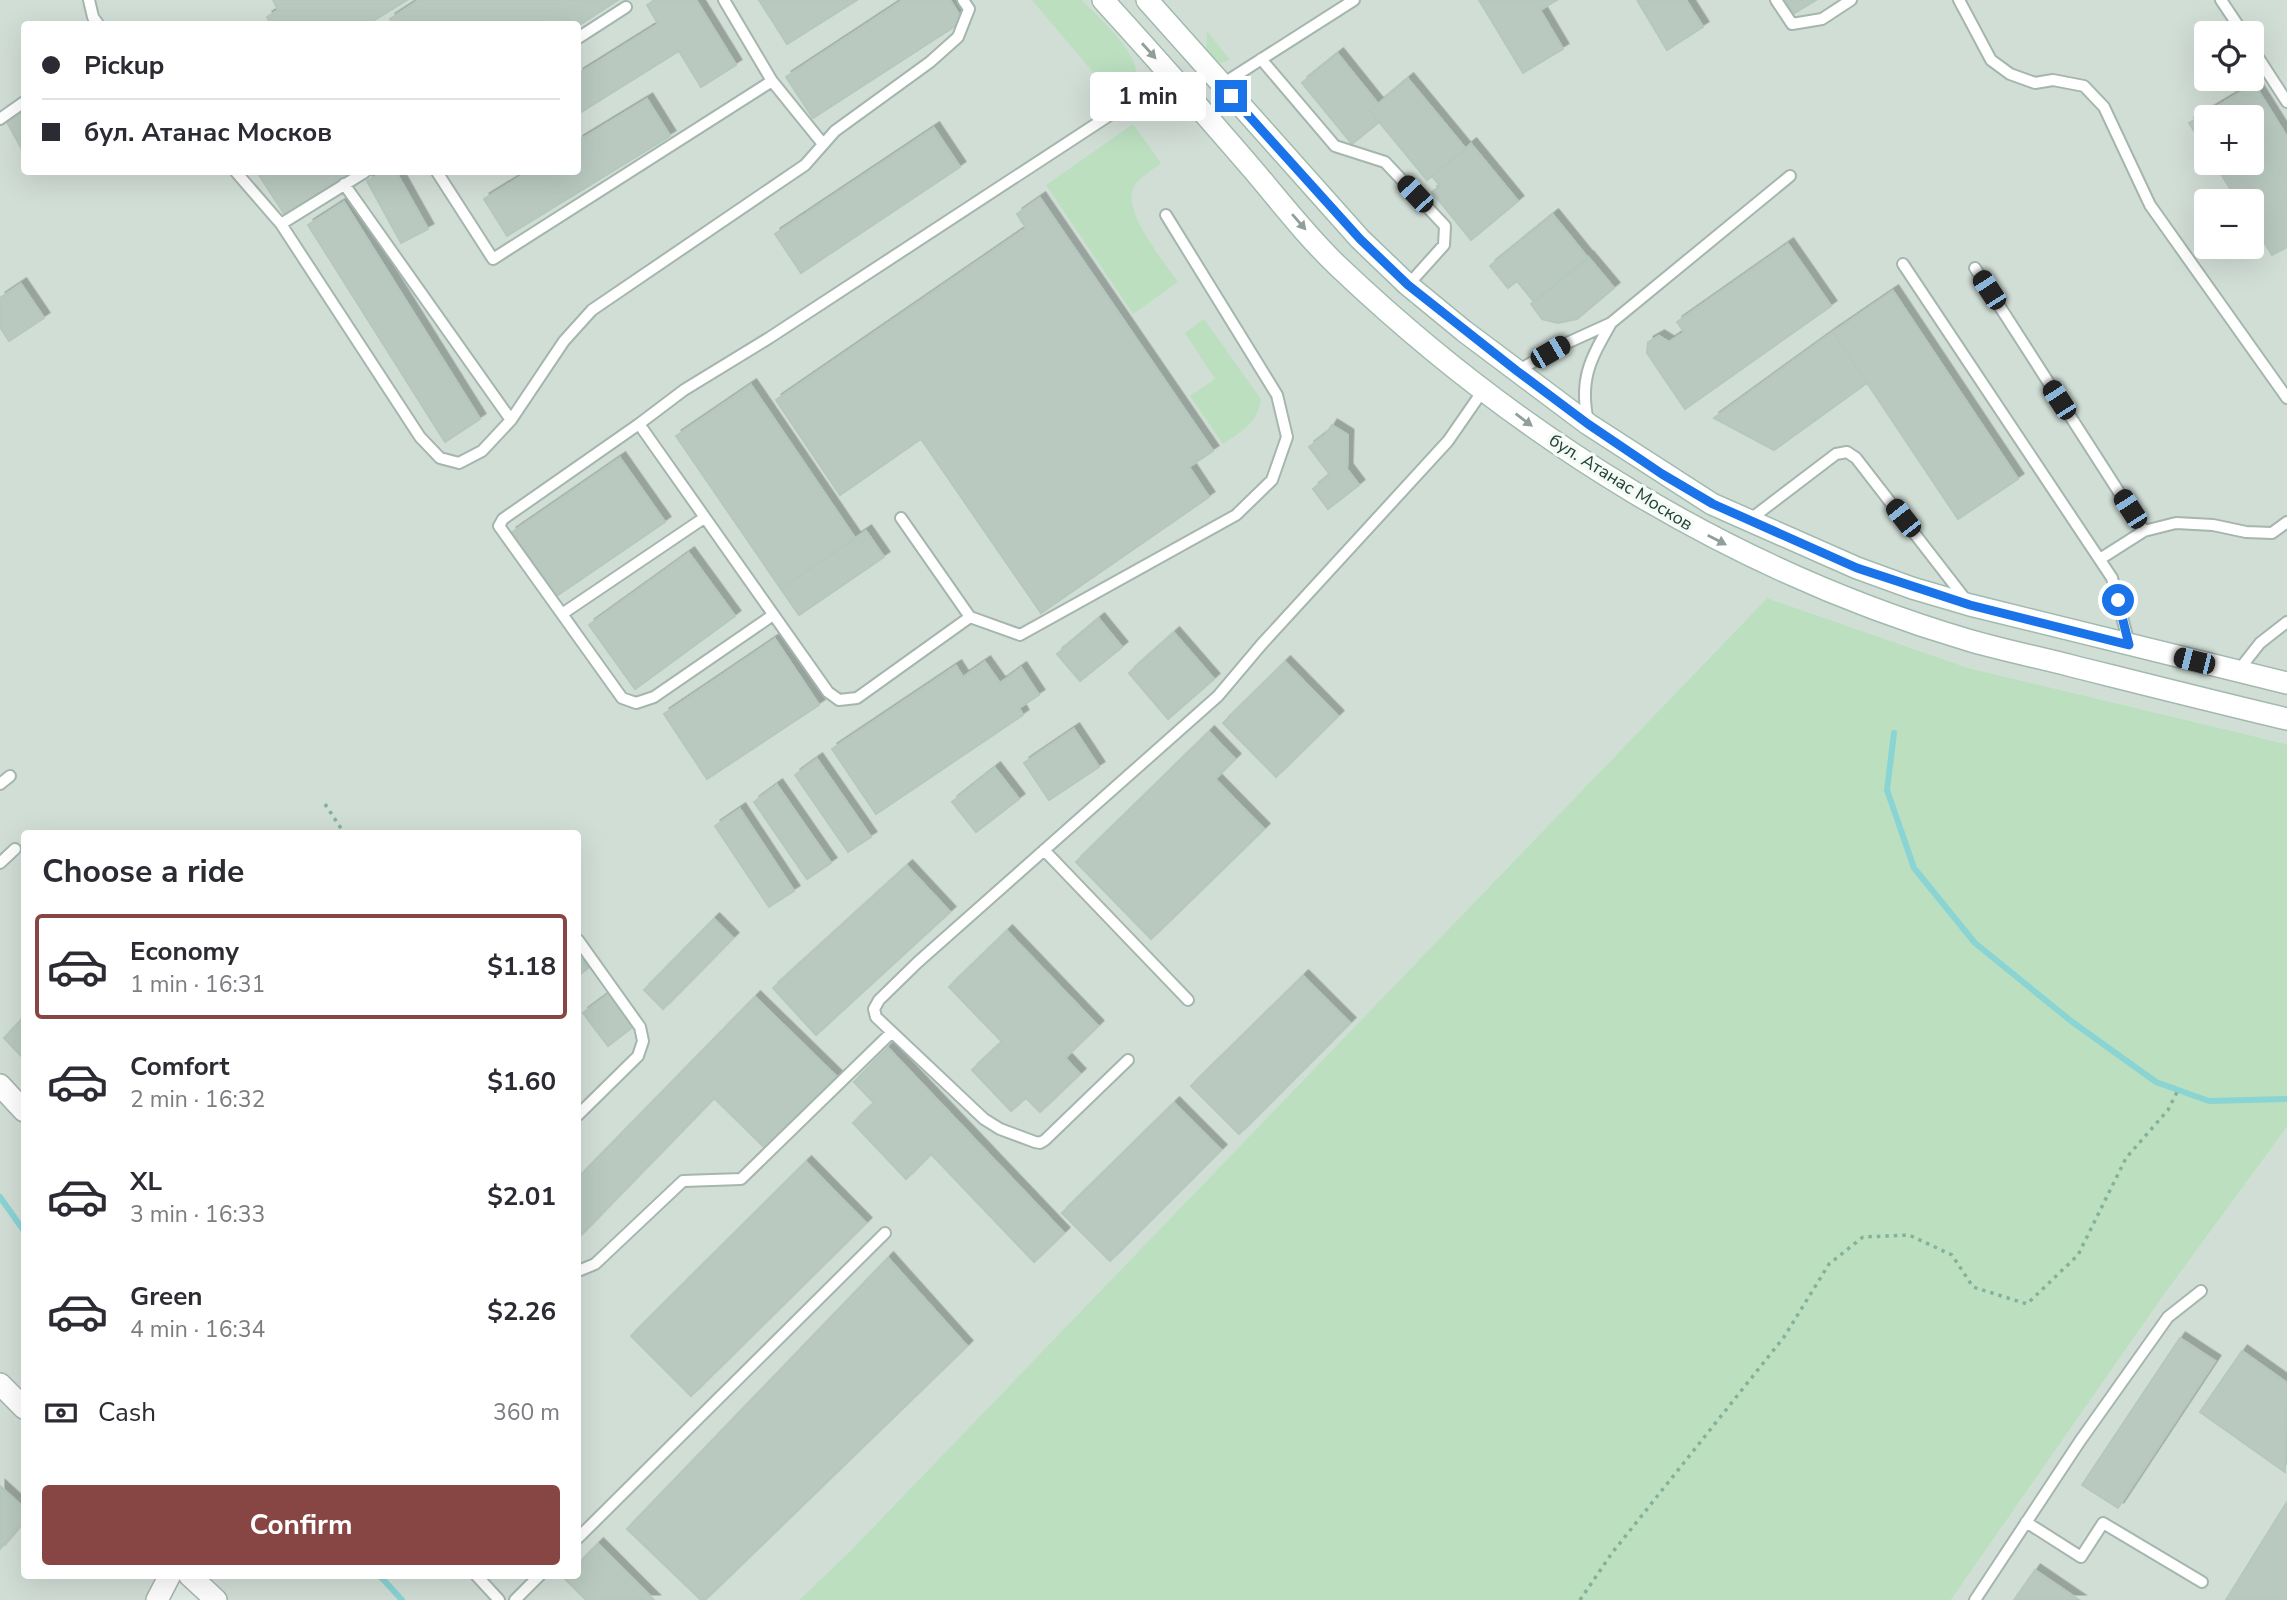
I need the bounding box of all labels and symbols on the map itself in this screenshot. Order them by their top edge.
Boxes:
one-way arrow [1141,42,1157,60]
callout: 1 min [1091,72,1206,120]
route end [1215,80,1247,112]
car [1393,171,1438,217]
one-way arrow [1291,213,1307,231]
car [1969,267,2010,313]
car [1527,332,1574,372]
car [2039,377,2080,423]
one-way arrow [1515,413,1533,428]
street label: бул. Атанас Москов [1545,428,1698,536]
car [2110,486,2151,532]
car [1882,495,1925,541]
one-way arrow [1708,533,1728,545]
route start [2102,584,2134,616]
car [2172,646,2217,676]

